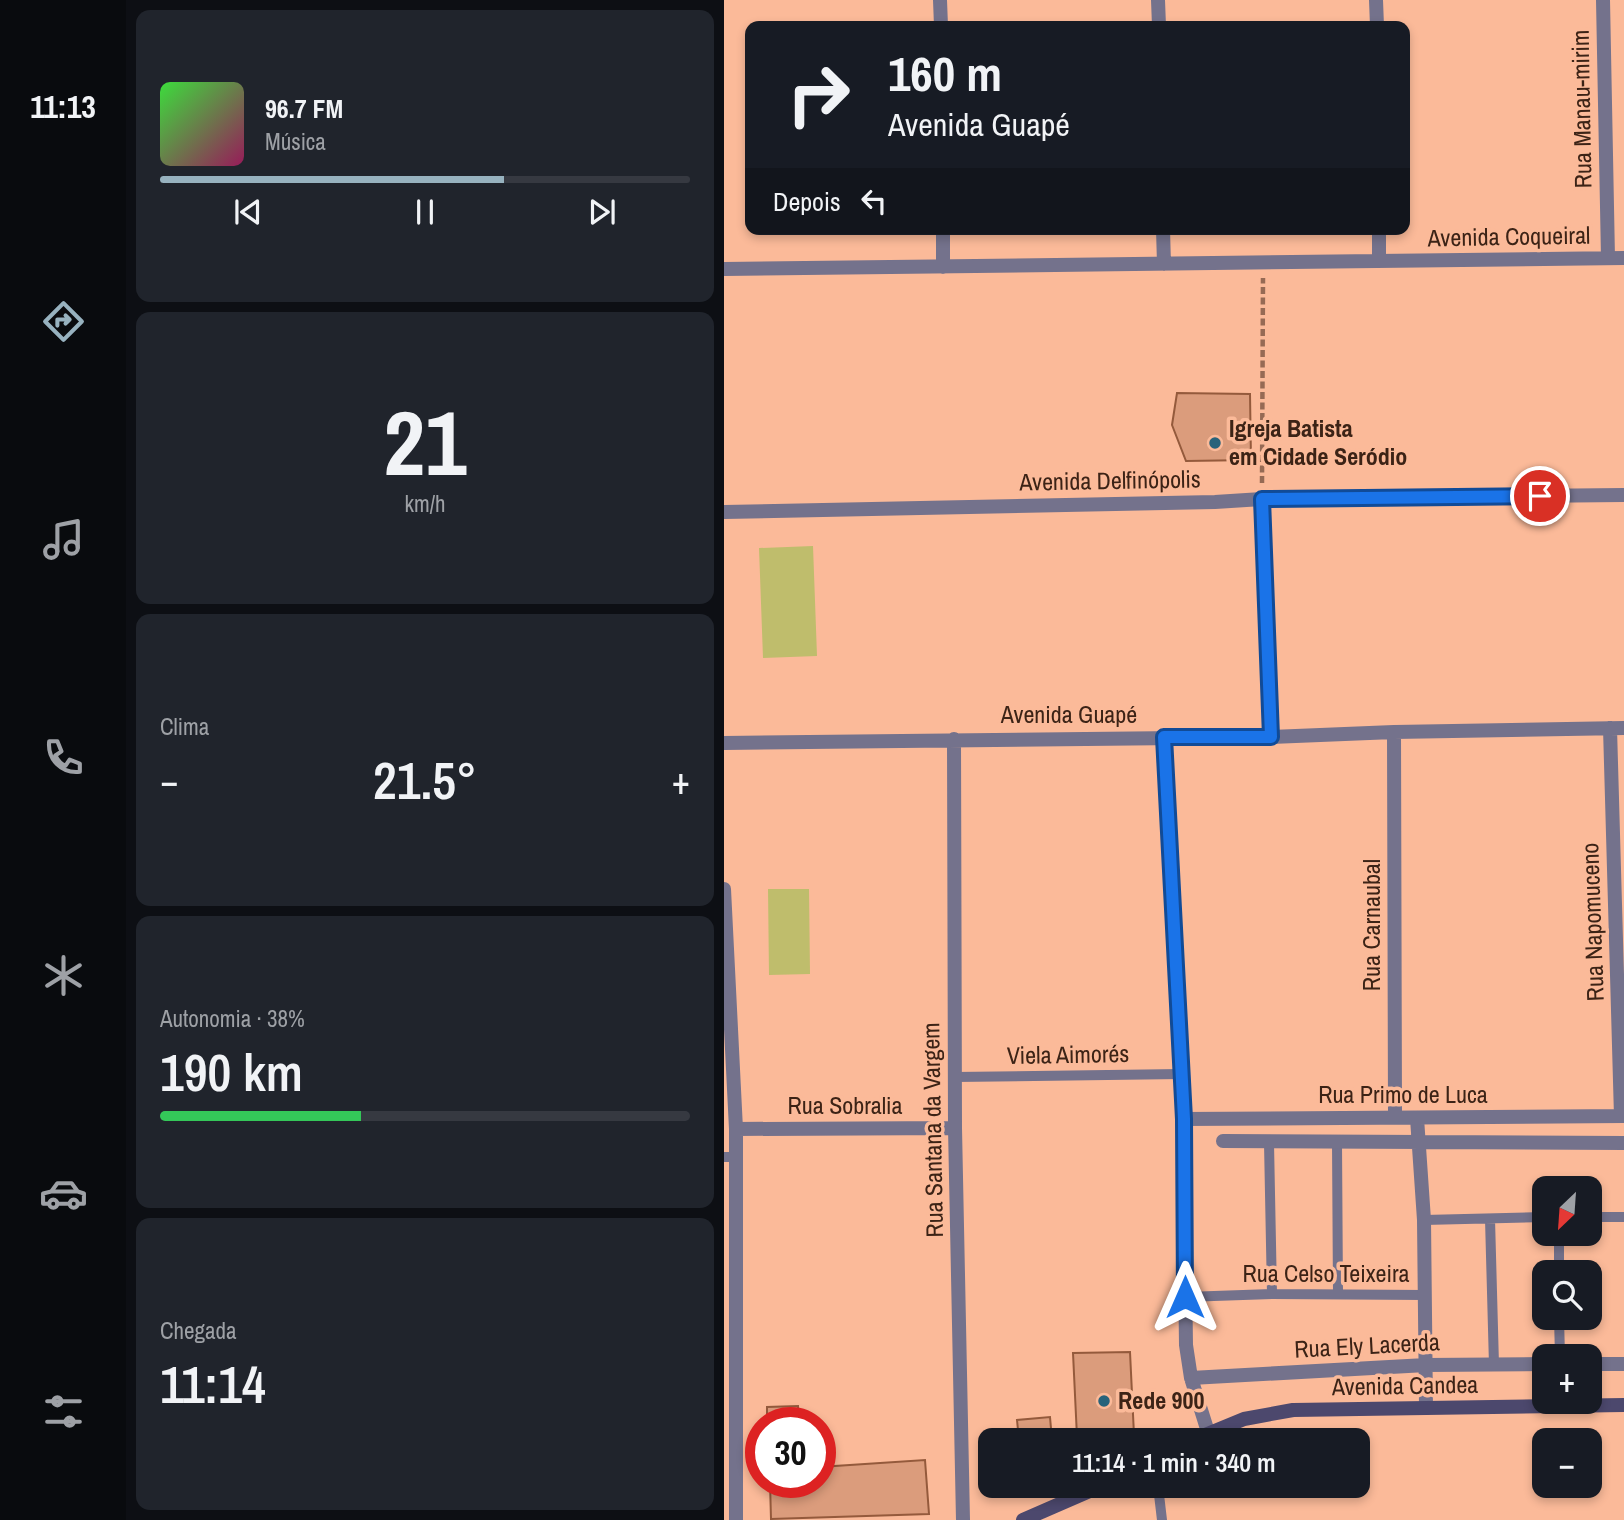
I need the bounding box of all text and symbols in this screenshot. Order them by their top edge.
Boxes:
street label: Rua Manau-mirim [1564,29,1598,189]
text: 160 m [888,40,1002,106]
icon: right [773,49,864,140]
text: 11:13 [30,85,96,128]
text: 96.7 FM [265,91,343,126]
text: Avenida Guapé [888,103,1070,146]
text: Música [265,126,326,157]
icon: left [855,182,893,220]
text: Depois [773,184,841,219]
icon: previous [229,193,267,231]
icon: pause [406,193,444,231]
icon: next [583,193,621,231]
street label: Avenida Coqueiral [1426,219,1591,253]
icon: directions [39,297,88,346]
text: 21 [384,381,467,503]
place label: Igreja Batista em Cidade Seródio [1229,412,1407,472]
marker: Igreja Batista em Cidade Seródio [1207,435,1223,451]
street label: Avenida Delfinópolis [1018,462,1201,498]
pin [1510,466,1570,526]
icon: arrive [1521,477,1559,515]
text: km/h [405,488,445,519]
icon: music [39,515,88,564]
street label: Avenida Guapé [1000,698,1137,730]
text: Clima [160,711,209,742]
icon: phone [39,733,88,782]
text: 21.5° [373,745,477,815]
text: − [160,755,178,806]
text: + [672,755,690,806]
street label: Rua Napomuceno [1573,842,1611,1002]
street label: Rua Carnaubal [1355,859,1387,991]
icon: climate [39,951,88,1000]
text: Autonomia · 38% [160,1003,305,1034]
street label: Rua Santana da Vargem [914,1022,950,1238]
text: 190 km [160,1037,303,1107]
street label: Viela Aimorés [1007,1037,1129,1071]
street label: Rua Primo de Luca [1318,1078,1488,1110]
street label: Rua Sobralia [788,1089,902,1121]
icon: car [39,1169,88,1218]
north arrow [1532,1176,1602,1246]
map controls [1532,1176,1602,1498]
street label: Rua Celso Teixeira [1242,1257,1410,1289]
position arrow [1148,1260,1222,1334]
button: search [1532,1260,1602,1330]
text: Chegada [160,1315,237,1346]
street label: Rua Ely Lacerda [1293,1325,1440,1365]
button: + [1532,1344,1602,1414]
text: 11:14 [160,1349,266,1419]
street label: Avenida Candea [1331,1368,1478,1402]
place label: Rede 900 [1118,1384,1204,1416]
icon: filters [39,1387,88,1436]
marker: Rede 900 [1096,1393,1112,1409]
speed limit sign: 30 [745,1407,836,1498]
button: − [1532,1428,1602,1498]
text: 11:14 · 1 min · 340 m [1072,1445,1276,1480]

